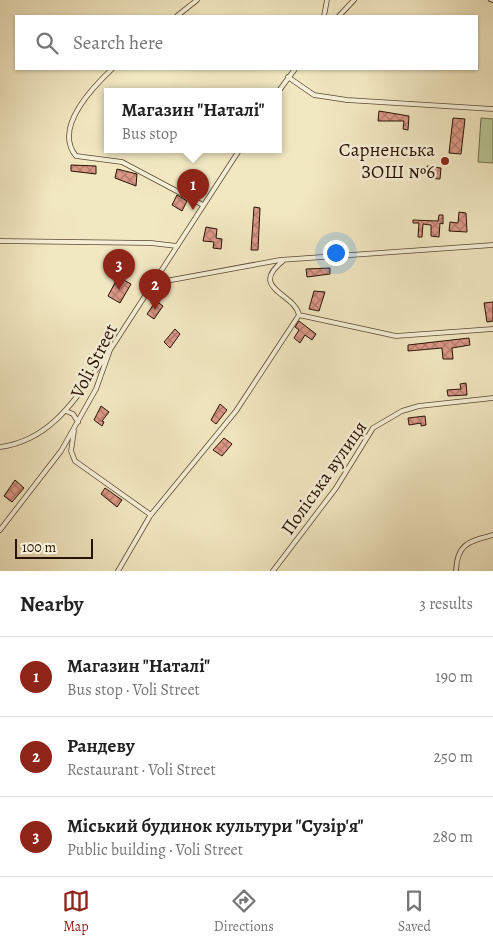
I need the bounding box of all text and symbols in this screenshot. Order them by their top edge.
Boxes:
search box [15,15,478,70]
icon: search [33,29,61,57]
text: Search here [73,30,163,56]
popup [104,88,282,153]
text: Магазин "Наталі" [121,97,265,123]
text: Bus stop [121,123,177,145]
place label: Сарненська ЗОШ №6 [339,137,435,185]
marker: Сарненська ЗОШ №6 [439,155,451,167]
pin: 1 [177,169,209,210]
your location [323,240,349,266]
pin: 3 [103,249,135,290]
pin: 2 [139,269,171,310]
street label: Voli Street [64,319,124,403]
street label: Поліська вулиця [275,416,373,540]
scale bar [15,536,92,559]
text: 100 m [22,538,56,557]
text: Nearby [20,590,83,618]
text: 3 results [419,593,473,615]
text: Магазин "Наталі" [67,653,210,679]
text: 1 [33,666,39,688]
text: 190 m [435,666,473,688]
text: Bus stop · Voli Street [67,679,200,701]
text: Рандеву [67,733,135,759]
text: 2 [32,746,40,768]
text: 250 m [434,746,473,768]
text: Restaurant · Voli Street [67,759,216,781]
text: Міський будинок культури "Сузір'я" [67,813,364,839]
text: 3 [33,826,39,848]
text: 280 m [433,826,473,848]
text: Public building · Voli Street [67,839,243,861]
tab: Map [62,887,90,936]
tab: Directions [214,887,274,936]
tab: Saved [398,887,431,936]

